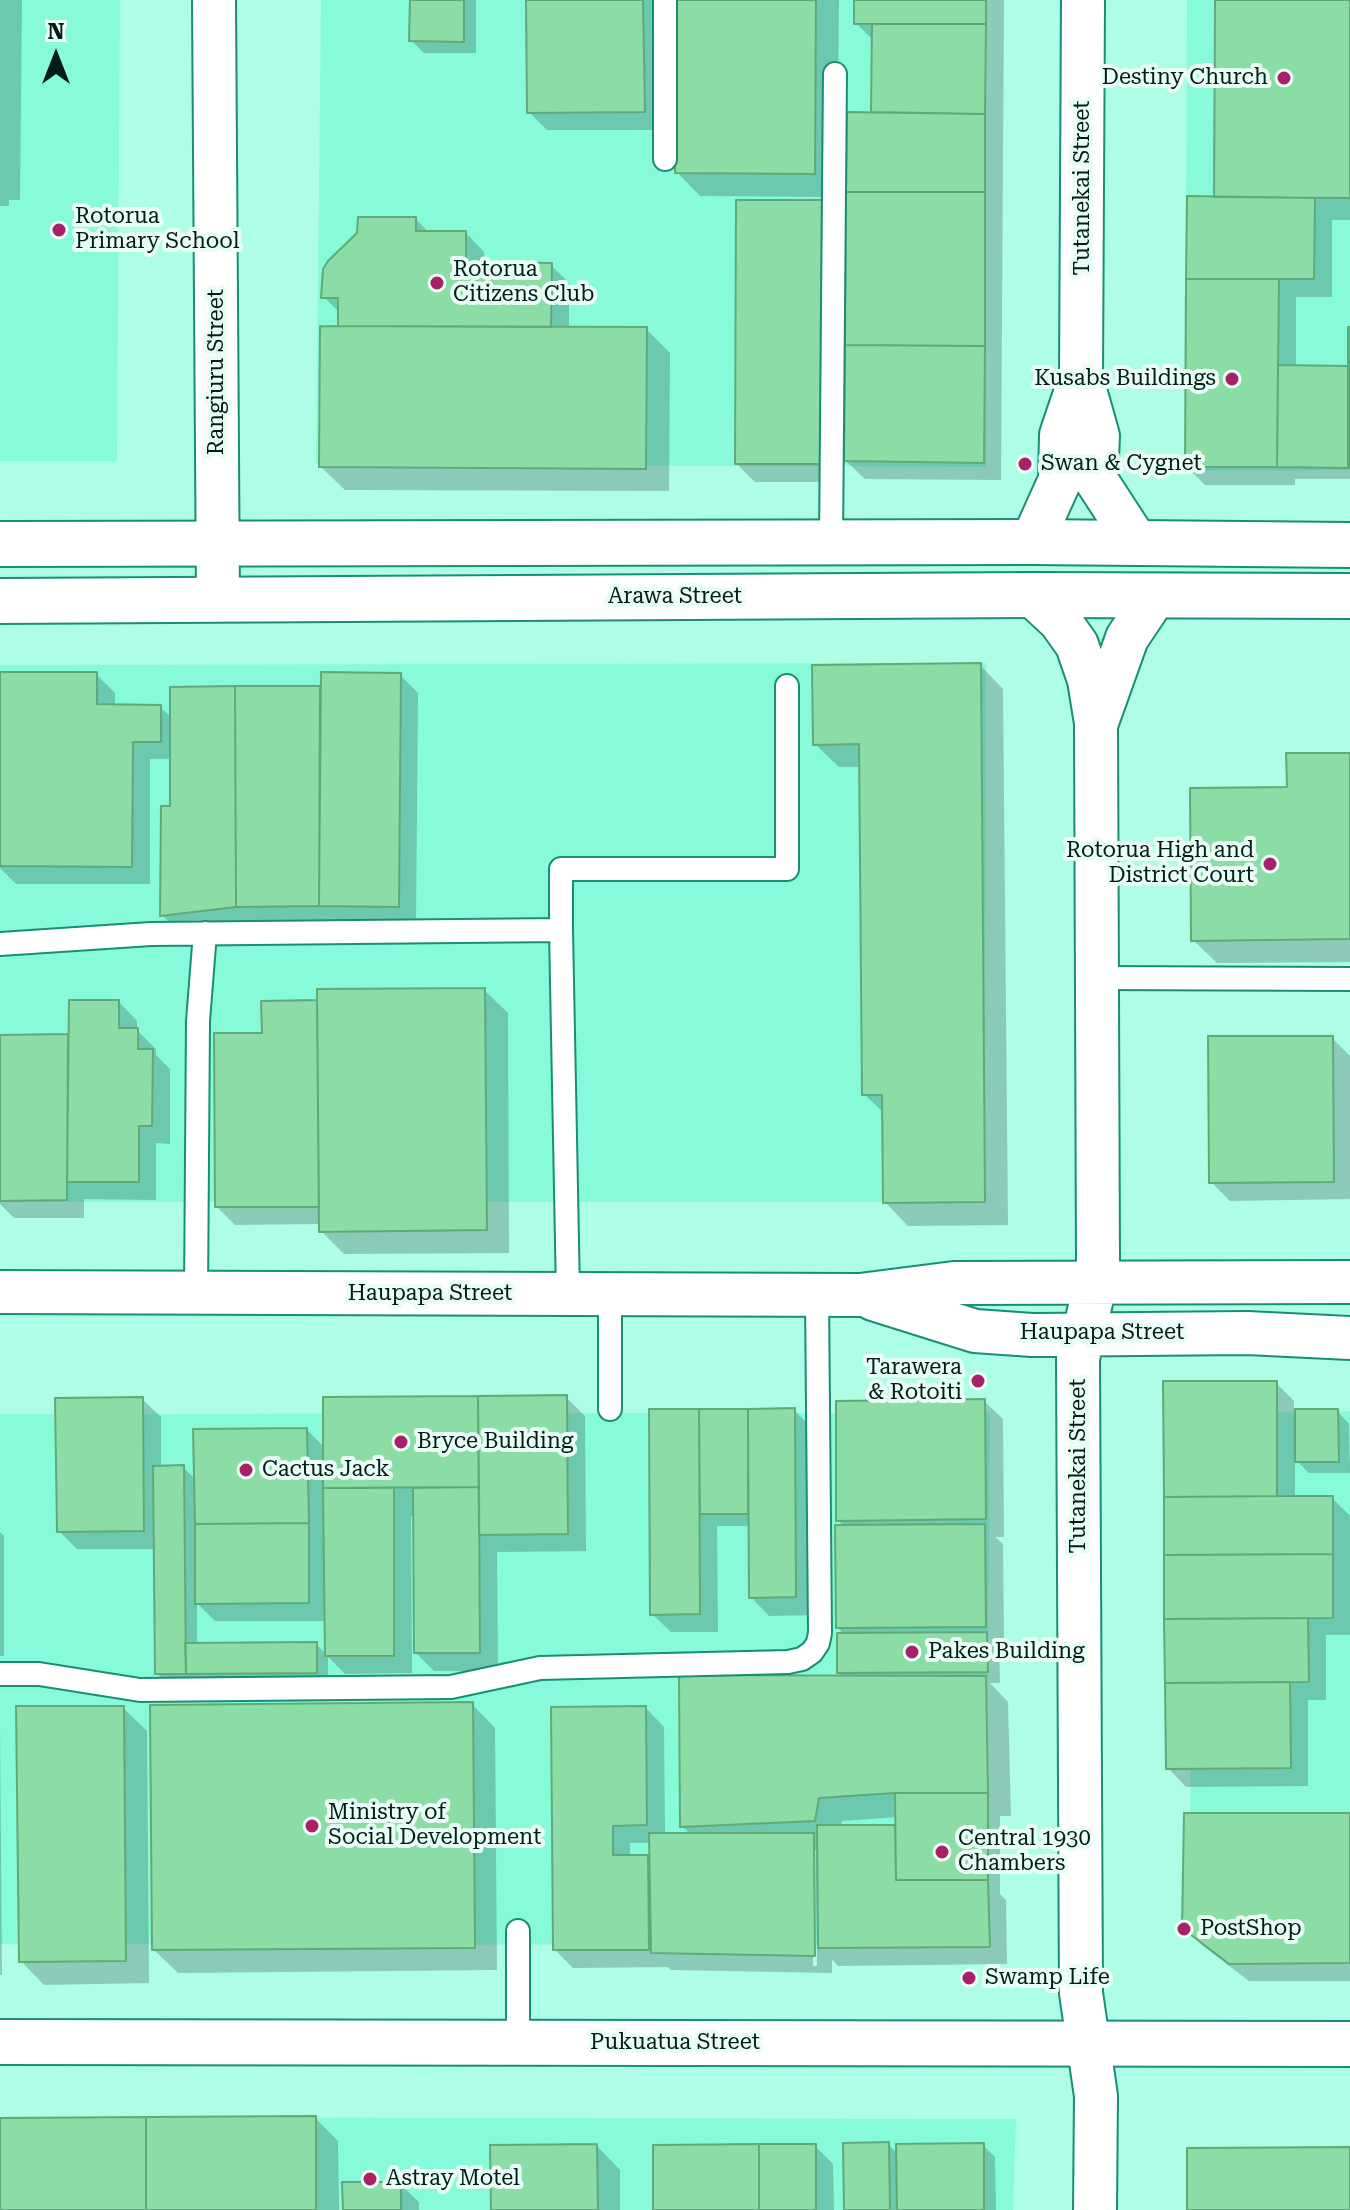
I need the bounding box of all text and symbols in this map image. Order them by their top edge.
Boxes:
north arrow [16,16,96,96]
text: N [48,19,64,44]
place label: Destiny Church [1102,65,1268,91]
marker: Destiny Church [1275,69,1293,87]
street label: Tutanekai Street [1070,100,1096,276]
place label: Rotorua Primary School [75,204,240,256]
marker: Rotorua Primary School [50,221,68,239]
place label: Rotorua Citizens Club [453,257,594,308]
marker: Rotorua Citizens Club [428,274,446,292]
street label: Rangiuru Street [204,289,230,455]
place label: Kusabs Buildings [1034,366,1216,392]
marker: Kusabs Buildings [1223,370,1241,388]
place label: Swan & Cygnet [1041,451,1202,477]
marker: Swan & Cygnet [1016,455,1034,473]
street label: Arawa Street [608,584,742,610]
place label: Rotorua High and District Court [1066,838,1254,890]
marker: Rotorua High and District Court [1261,855,1279,873]
street label: Haupapa Street [348,1281,512,1307]
street label: Haupapa Street [1020,1320,1184,1346]
place label: Tarawera & Rotoiti [866,1355,962,1406]
marker: Tarawera & Rotoiti [969,1372,987,1390]
street label: Tutanekai Street [1066,1378,1092,1554]
place label: Bryce Building [417,1429,574,1455]
marker: Bryce Building [392,1433,410,1451]
place label: Cactus Jack [262,1457,390,1483]
marker: Cactus Jack [237,1461,255,1479]
place label: Pakes Building [928,1639,1085,1665]
marker: Pakes Building [903,1643,921,1661]
place label: Ministry of Social Development [328,1800,542,1852]
marker: Ministry of Social Development [303,1817,321,1835]
place label: Central 1930 Chambers [958,1826,1091,1878]
marker: Central 1930 Chambers [933,1843,951,1861]
place label: PostShop [1200,1916,1302,1942]
marker: PostShop [1175,1920,1193,1938]
place label: Swamp Life [985,1965,1110,1991]
marker: Swamp Life [960,1969,978,1987]
street label: Pukuatua Street [590,2030,760,2056]
place label: Astray Motel [386,2166,520,2192]
marker: Astray Motel [361,2170,379,2188]

